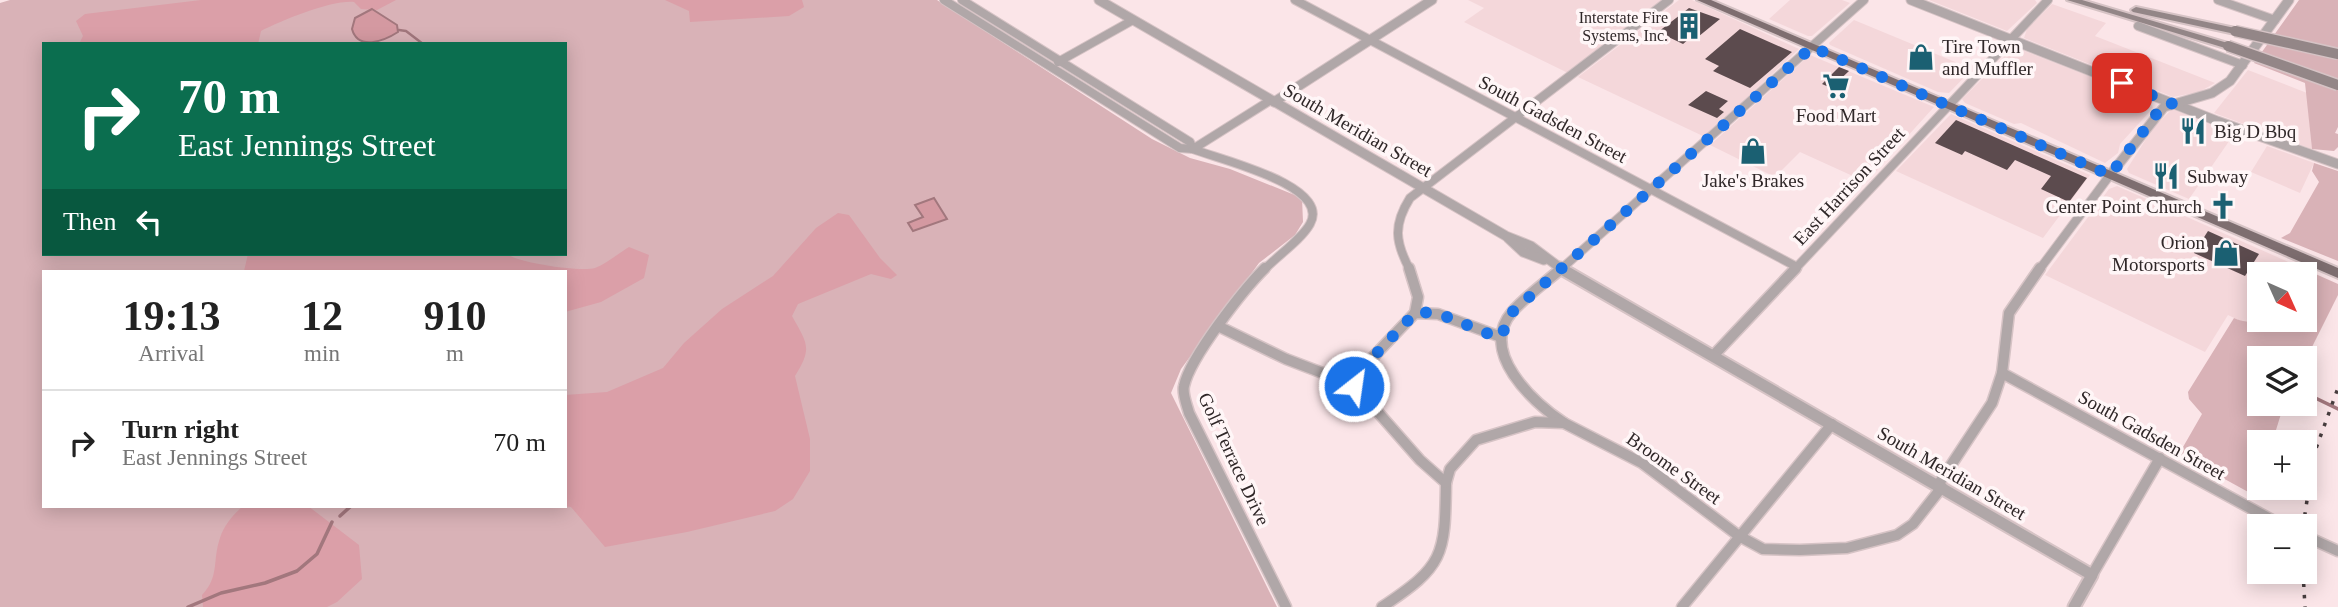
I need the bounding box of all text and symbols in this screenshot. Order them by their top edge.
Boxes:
place label: Interstate Fire Systems, Inc. [1579,9,1668,45]
building icon: Interstate Fire Systems, Inc. [1674,11,1704,41]
place label: Tire Town and Muffler [1942,36,2034,79]
shop icon: Tire Town and Muffler [1906,42,1936,72]
pin [2092,53,2152,113]
icon: arrive [2103,64,2141,102]
text: 70 m [178,69,280,124]
icon: right [63,70,154,161]
street label: South Gadsden Street [1475,71,1631,167]
supermarket icon: Food Mart [1821,71,1851,101]
street label: South Meridian Street [1280,79,1437,181]
place label: Food Mart [1796,105,1877,126]
restaurant icon: Big D Bbq [2178,116,2208,146]
place label: Big D Bbq [2214,121,2297,142]
street label: East Harrison Street [1789,122,1909,249]
text: East Jennings Street [178,127,436,163]
shop icon: Jake's Brakes [1738,136,1768,166]
restaurant icon: Subway [2151,161,2181,191]
place label: Subway [2187,166,2249,187]
place label: Jake's Brakes [1702,170,1804,191]
church icon: Center Point Church [2208,191,2238,221]
place label: Center Point Church [2046,196,2202,217]
icon: left [130,203,168,241]
text: Then [63,207,116,236]
place label: Orion Motorsports [2112,232,2205,275]
shop icon: Orion Motorsports [2211,238,2241,268]
north arrow [2247,262,2317,332]
map controls [2247,262,2317,584]
text: 19:13 [123,293,221,339]
text: 12 [301,293,343,339]
text: 910 [424,293,487,339]
text: Arrival [138,341,205,366]
text: min [304,341,340,366]
text: m [446,341,464,366]
button: layers [2247,346,2317,416]
position arrow [1317,349,1391,423]
street label: South Gadsden Street [2075,386,2230,484]
street label: Golf Terrace Drive [1194,389,1274,529]
text: Turn right [122,415,239,444]
street label: South Meridian Street [1874,422,2031,524]
icon: right [63,424,101,462]
text: 70 m [493,428,546,457]
street label: Broome Street [1623,428,1726,509]
button: + [2247,430,2317,500]
text: East Jennings Street [122,445,307,470]
button: − [2247,514,2317,584]

